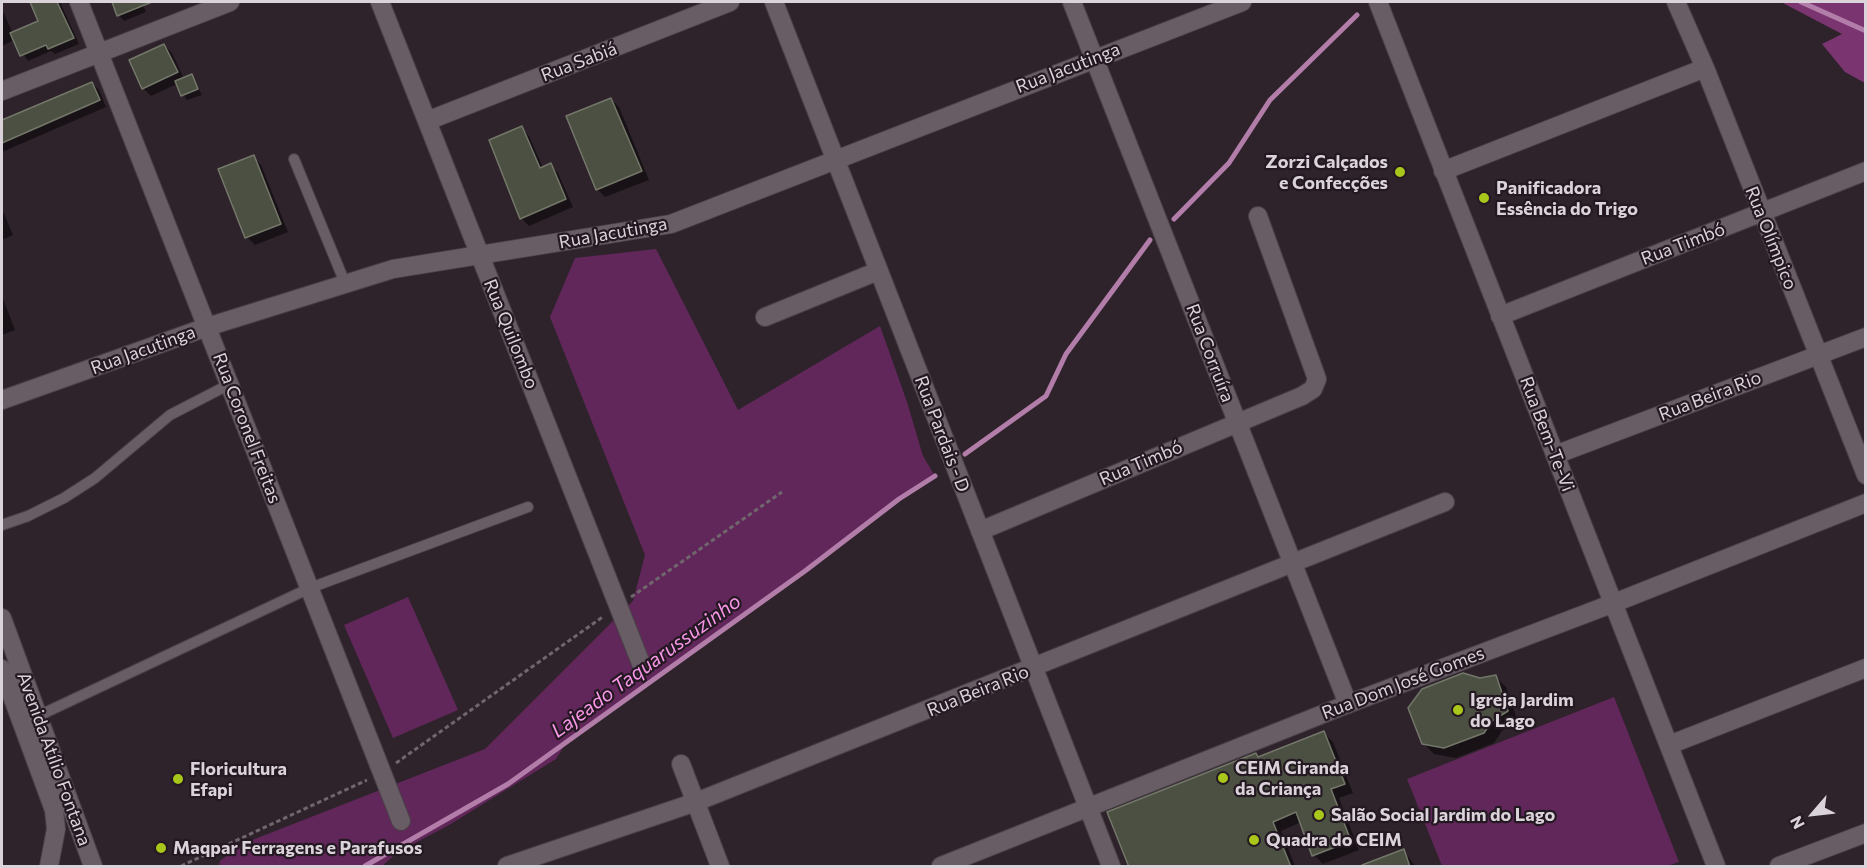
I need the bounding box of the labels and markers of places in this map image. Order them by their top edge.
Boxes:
place label: Zorzi Calçados e Confecções [1265,151,1388,194]
marker: Zorzi Calçados e Confecções [1393,165,1407,179]
place label: Panificadora Essência do Trigo [1496,177,1638,219]
marker: Panificadora Essência do Trigo [1477,191,1491,205]
place label: Igreja Jardim do Lago [1470,689,1574,732]
marker: Igreja Jardim do Lago [1451,703,1465,717]
place label: CEIM Ciranda da Criança [1235,757,1349,800]
place label: Floricultura Efapi [190,758,287,800]
marker: CEIM Ciranda da Criança [1216,771,1230,785]
marker: Floricultura Efapi [171,772,185,786]
place label: Salão Social Jardim do Lago [1331,804,1555,826]
marker: Salão Social Jardim do Lago [1312,808,1326,822]
place label: Quadra do CEIM [1266,829,1402,851]
marker: Quadra do CEIM [1247,833,1261,847]
place label: Maqpar Ferragens e Parafusos [173,837,422,859]
marker: Maqpar Ferragens e Parafusos [154,841,168,855]

